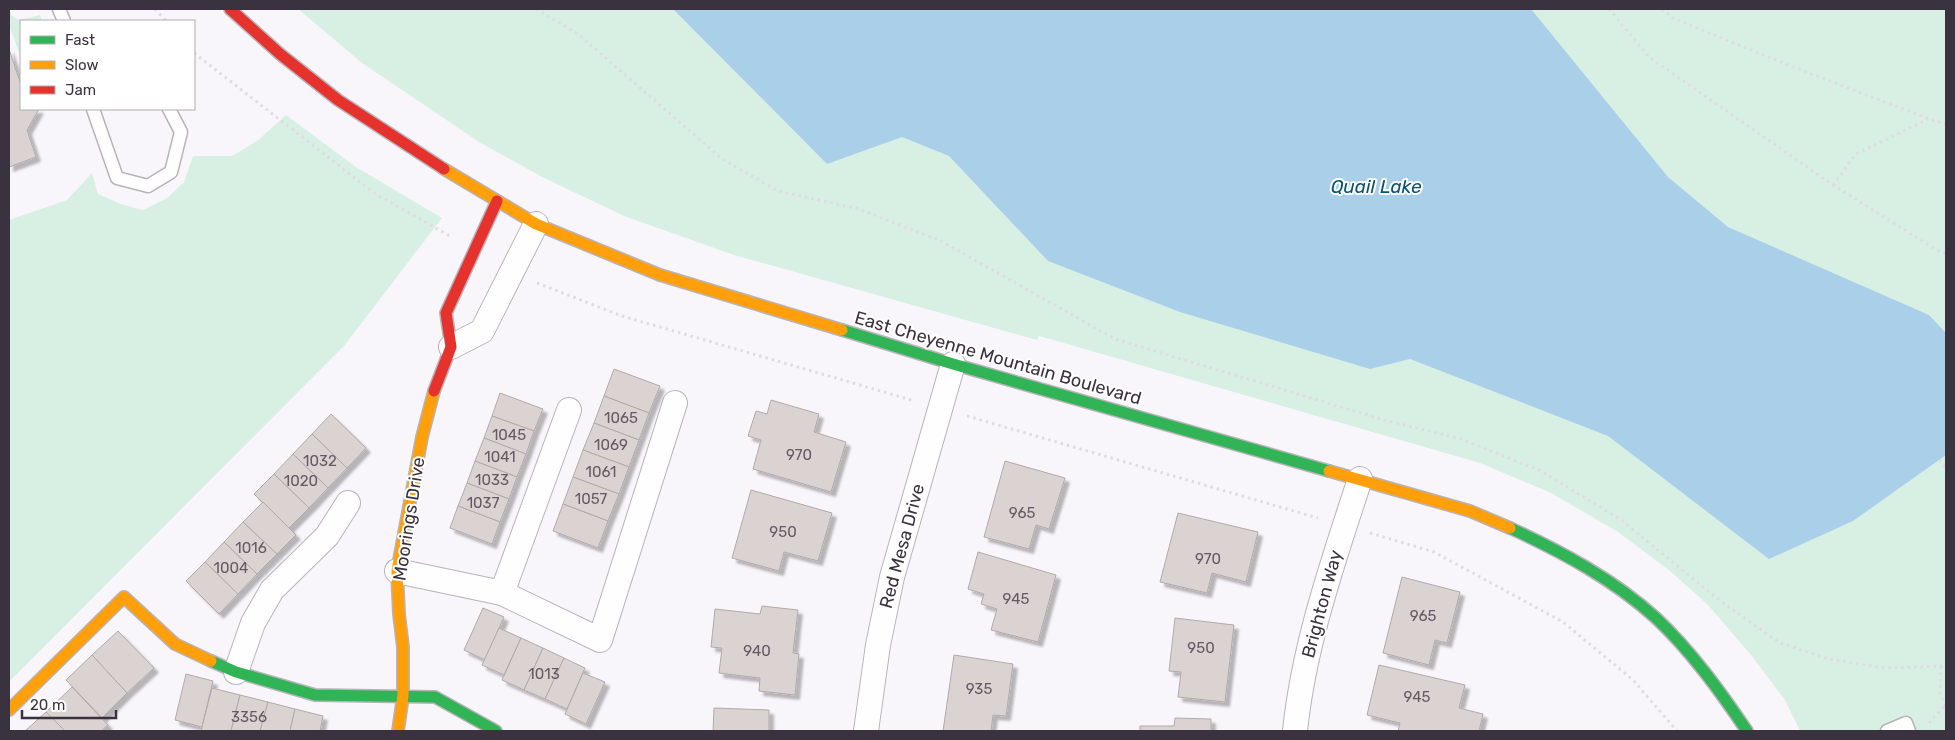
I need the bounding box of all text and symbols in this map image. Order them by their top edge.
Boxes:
legend [20,20,195,110]
text: Fast [65,31,95,49]
text: Slow [65,56,98,74]
text: Jam [65,81,96,99]
water label: Quail Lake [1330,175,1422,198]
street label: East Cheyenne Mountain Boulevard [852,306,1144,410]
house number: 1065 [604,409,638,427]
house number: 1045 [492,426,526,444]
house number: 1069 [594,436,628,454]
house number: 970 [786,446,812,464]
house number: 1041 [484,448,516,466]
house number: 1032 [303,452,337,470]
street label: Moorings Drive [388,456,430,582]
house number: 1061 [585,463,617,481]
house number: 1033 [475,471,509,489]
house number: 1020 [284,472,318,490]
street label: Red Mesa Drive [875,481,929,611]
house number: 1057 [575,490,608,508]
house number: 1037 [467,494,500,512]
house number: 965 [1009,504,1035,522]
house number: 950 [769,523,797,541]
house number: 1016 [235,539,267,557]
street label: Brighton Way [1297,548,1347,660]
house number: 970 [1195,550,1221,568]
house number: 1004 [214,559,248,577]
house number: 945 [1003,590,1030,608]
house number: 965 [1410,607,1436,625]
house number: 950 [1187,639,1215,657]
house number: 940 [743,642,771,660]
house number: 1013 [528,665,560,683]
house number: 935 [966,680,992,698]
scale bar [22,688,116,720]
house number: 945 [1404,688,1431,706]
text: 20 m [30,696,65,714]
house number: 3356 [231,708,267,726]

